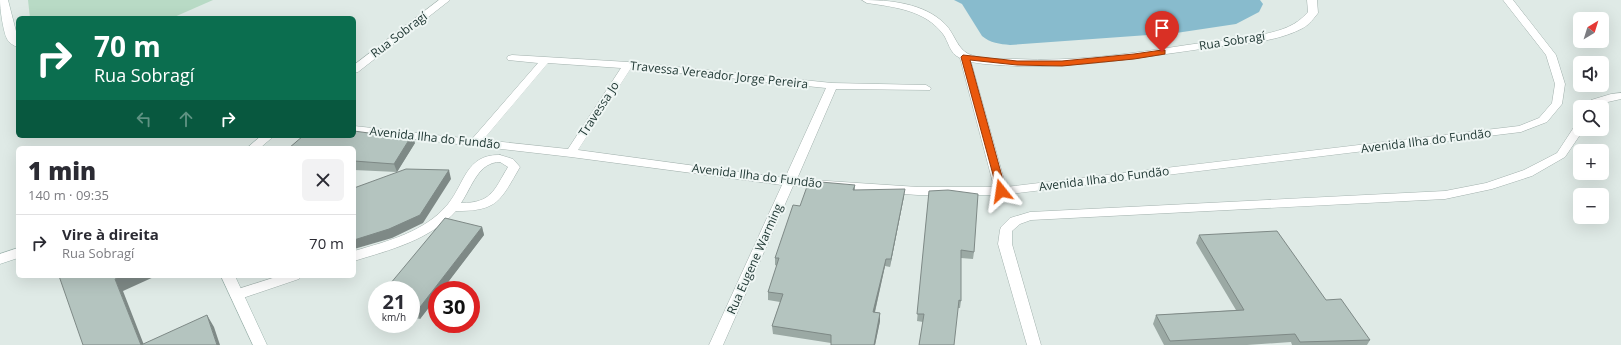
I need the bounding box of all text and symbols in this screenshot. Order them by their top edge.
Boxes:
street label: Rua Sobragí [367,7,431,61]
pin [1145,11,1179,52]
north arrow [1573,12,1609,48]
map controls [1573,12,1609,224]
icon: arrive [1151,17,1173,39]
text: 70 m [94,27,161,65]
street label: Rua Sobragí [1198,27,1267,54]
icon: right [28,32,80,84]
button: sound [1573,56,1609,92]
street label: Travessa Vereador Jorge Pereira [629,57,809,92]
text: Rua Sobragí [94,63,194,87]
street label: Travessa Jo [574,78,623,140]
button: search [1573,100,1609,136]
icon: left [133,108,155,130]
icon: ahead [175,108,197,130]
icon: right [217,108,239,130]
street label: Avenida Ilha do Fundão [369,122,501,153]
street label: Avenida Ilha do Fundão [1360,124,1492,157]
button: + [1573,144,1609,180]
text: 1 min [28,154,96,187]
button: close [302,159,344,201]
street label: Avenida Ilha do Fundão [691,159,823,192]
street label: Avenida Ilha do Fundão [1038,162,1170,195]
position arrow [980,170,1022,212]
text: 140 m · 09:35 [28,186,109,204]
button: − [1573,188,1609,224]
street label: Rua Eugene Warming [722,200,787,317]
text: Vire à direita [62,224,159,244]
icon: right [28,232,50,254]
text: 70 m [309,233,344,253]
text: Rua Sobragí [62,244,134,262]
speed limit sign: 30 [428,281,480,333]
text: 21 [383,288,405,315]
text: km/h [382,310,406,324]

